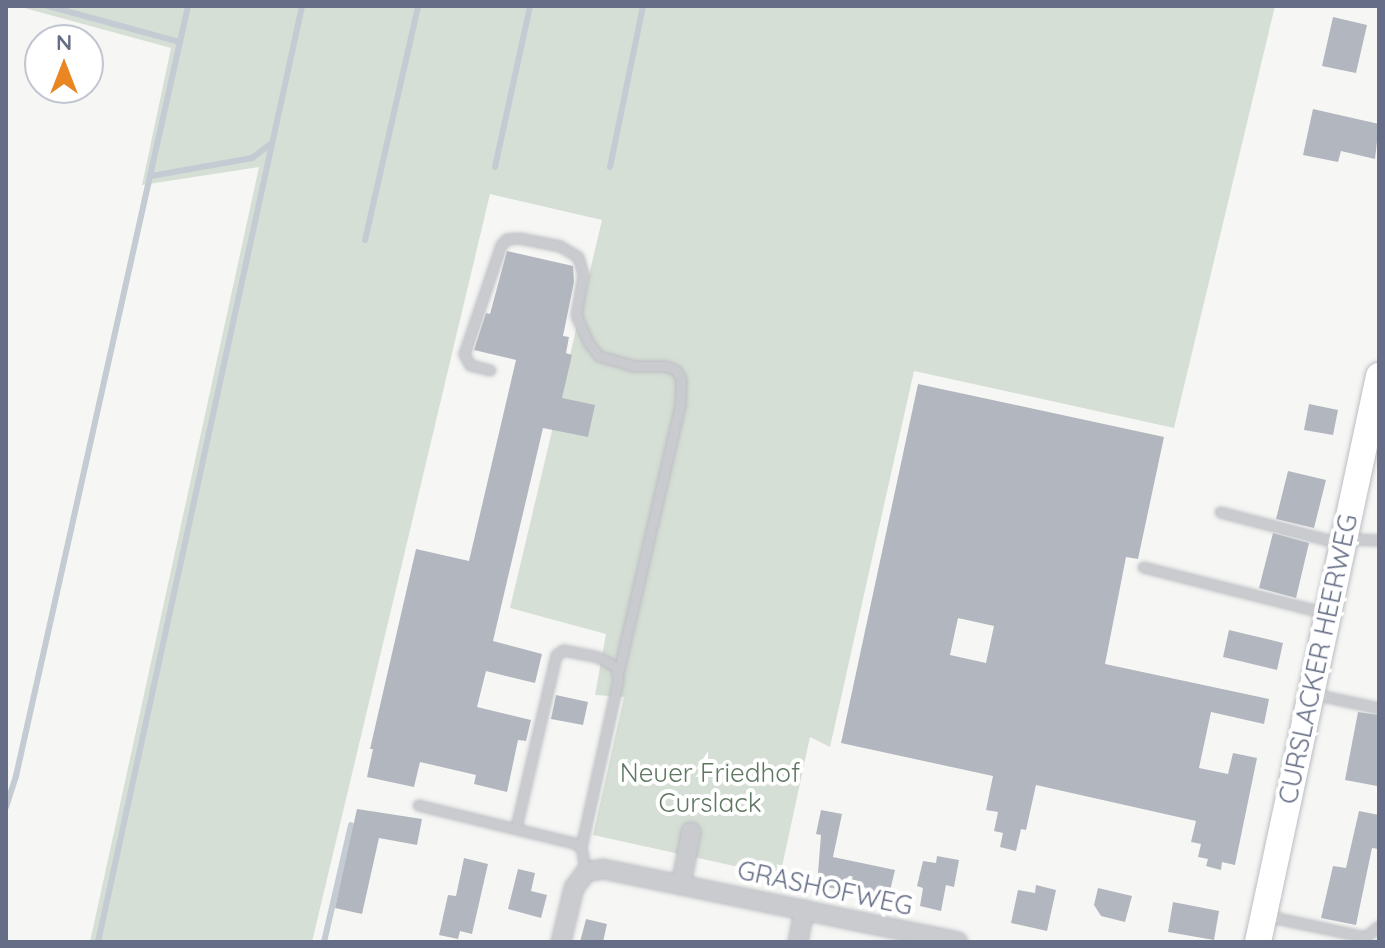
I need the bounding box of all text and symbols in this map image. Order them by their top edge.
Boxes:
north arrow [24,24,104,104]
text: N [56,28,72,56]
street label: CURSLACKER HEERWEG [1272,511,1364,807]
park label: Neuer Friedhof Curslack [620,757,800,818]
street label: GRASHOFWEG [735,854,915,922]

